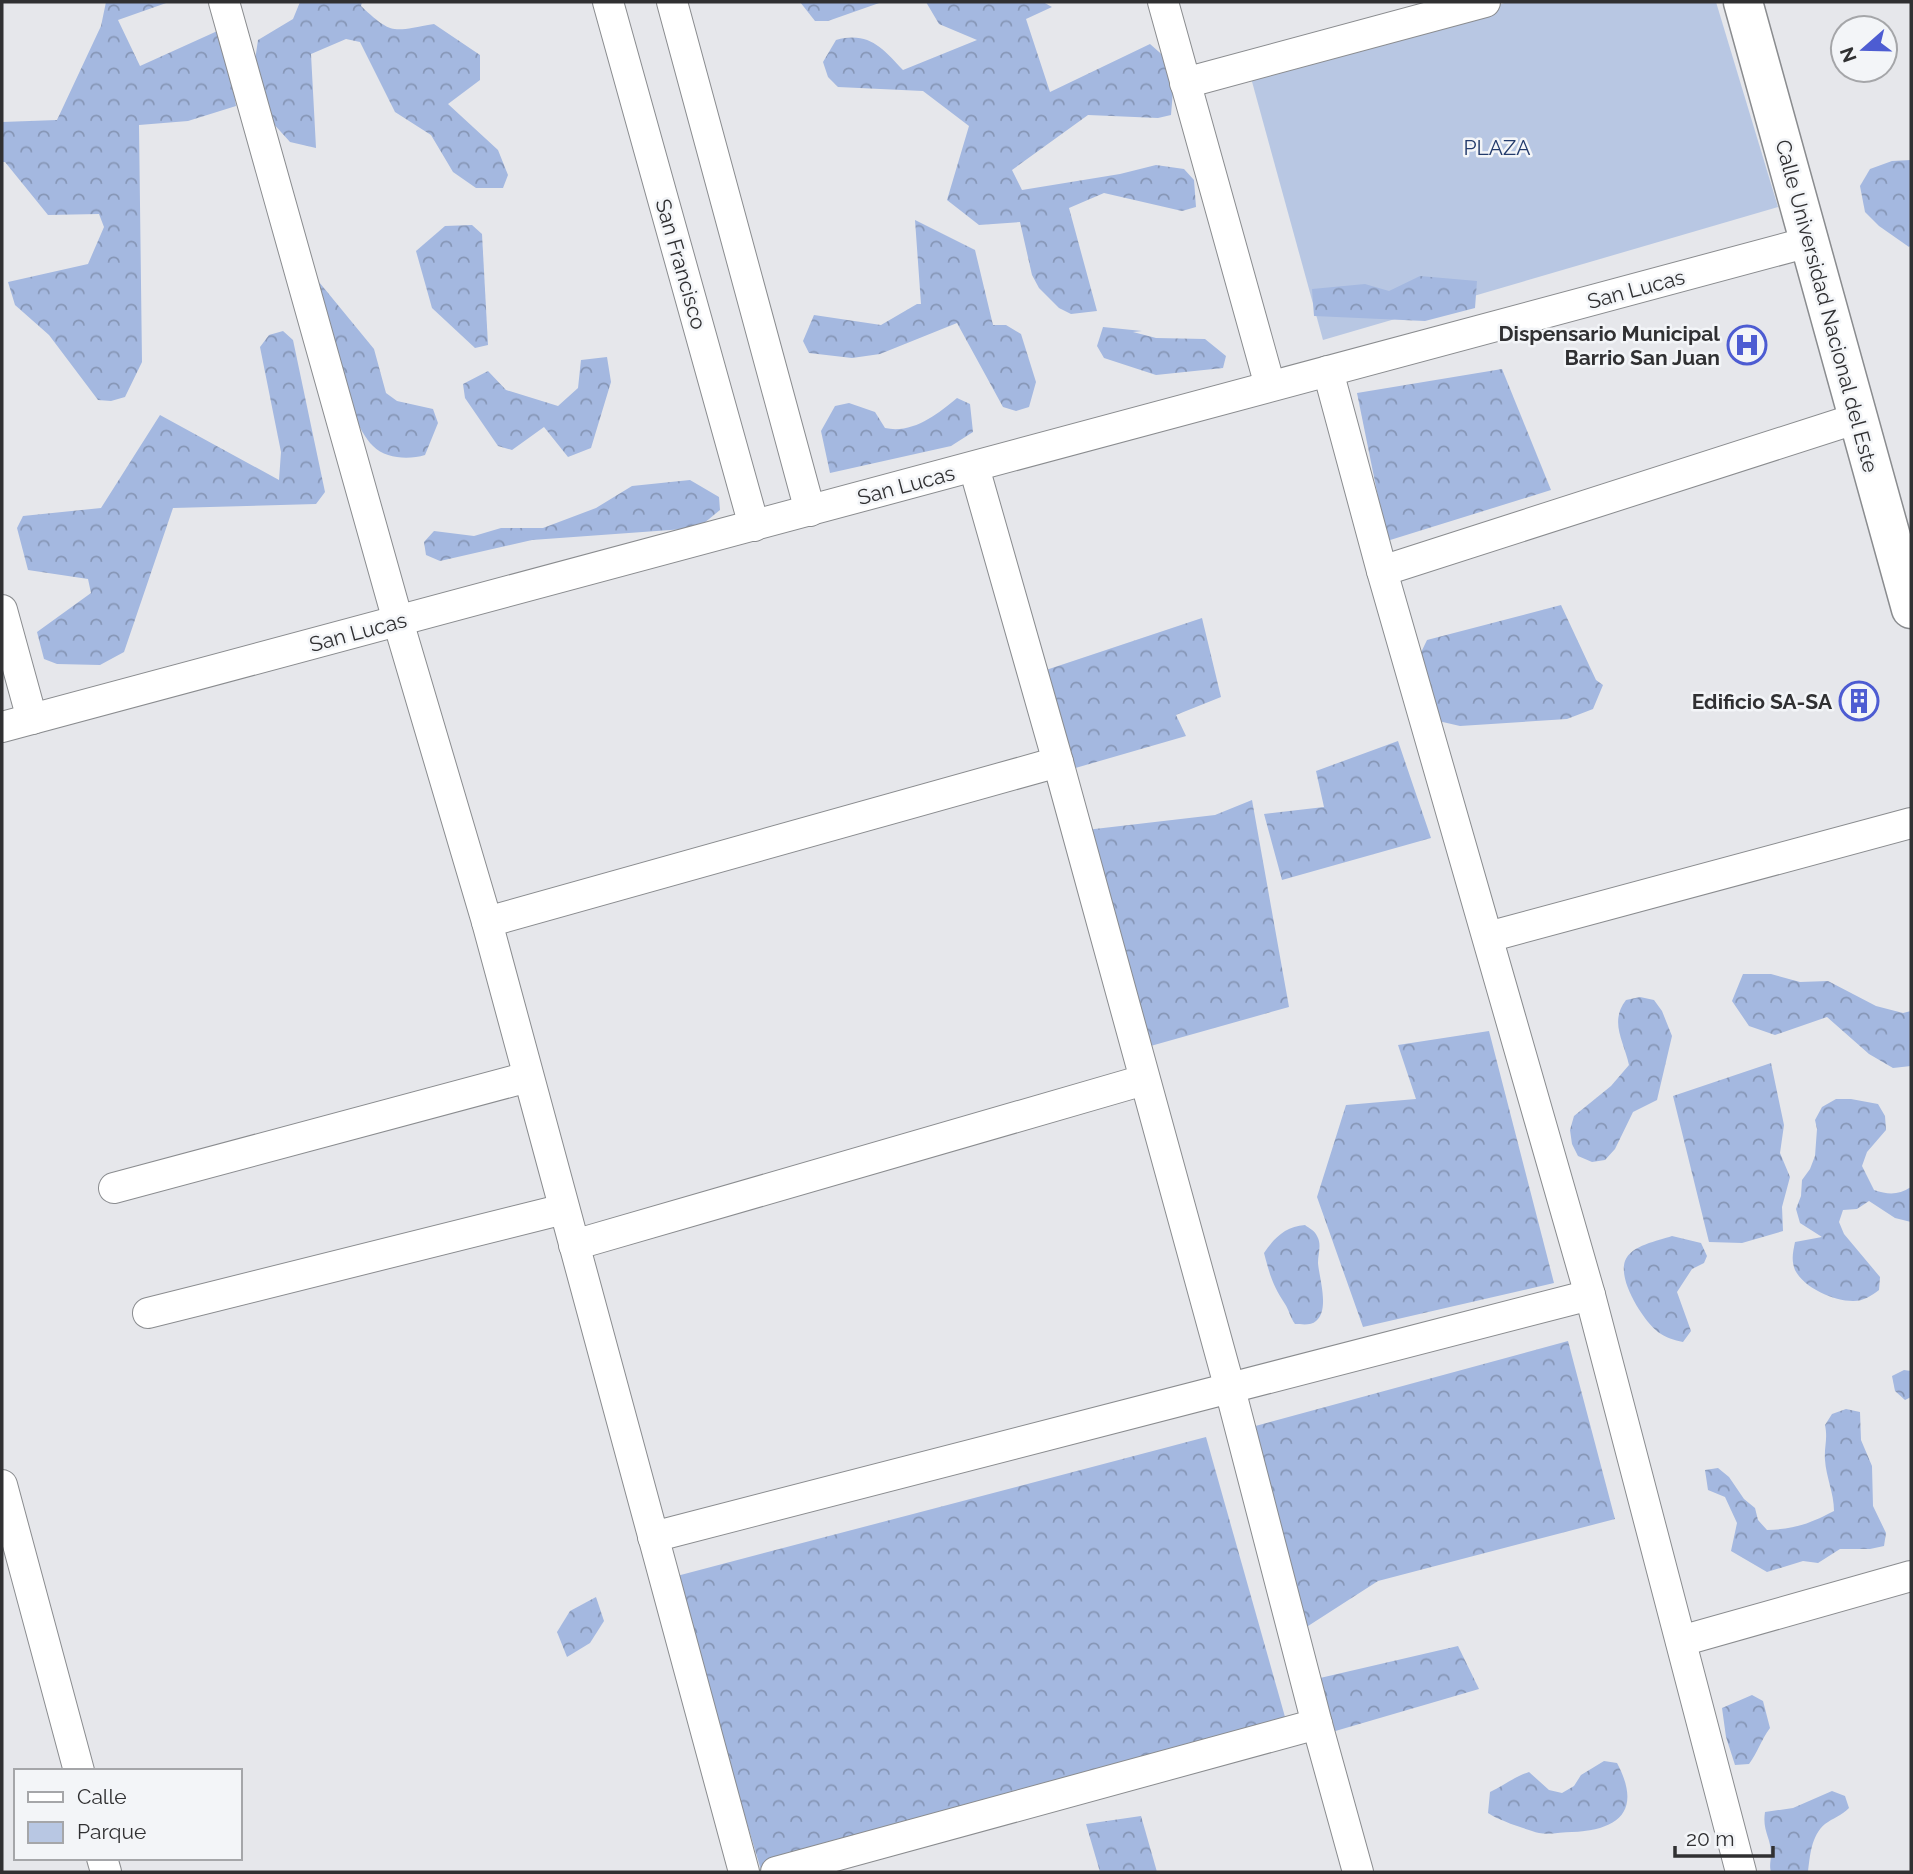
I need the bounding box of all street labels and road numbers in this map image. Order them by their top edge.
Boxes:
street label: Calle Universidad Nacional del Este [1770,137,1884,475]
street label: San Francisco [650,196,712,332]
street label: San Lucas [1585,264,1687,314]
street label: San Lucas [855,460,957,510]
street label: San Lucas [307,607,409,657]

